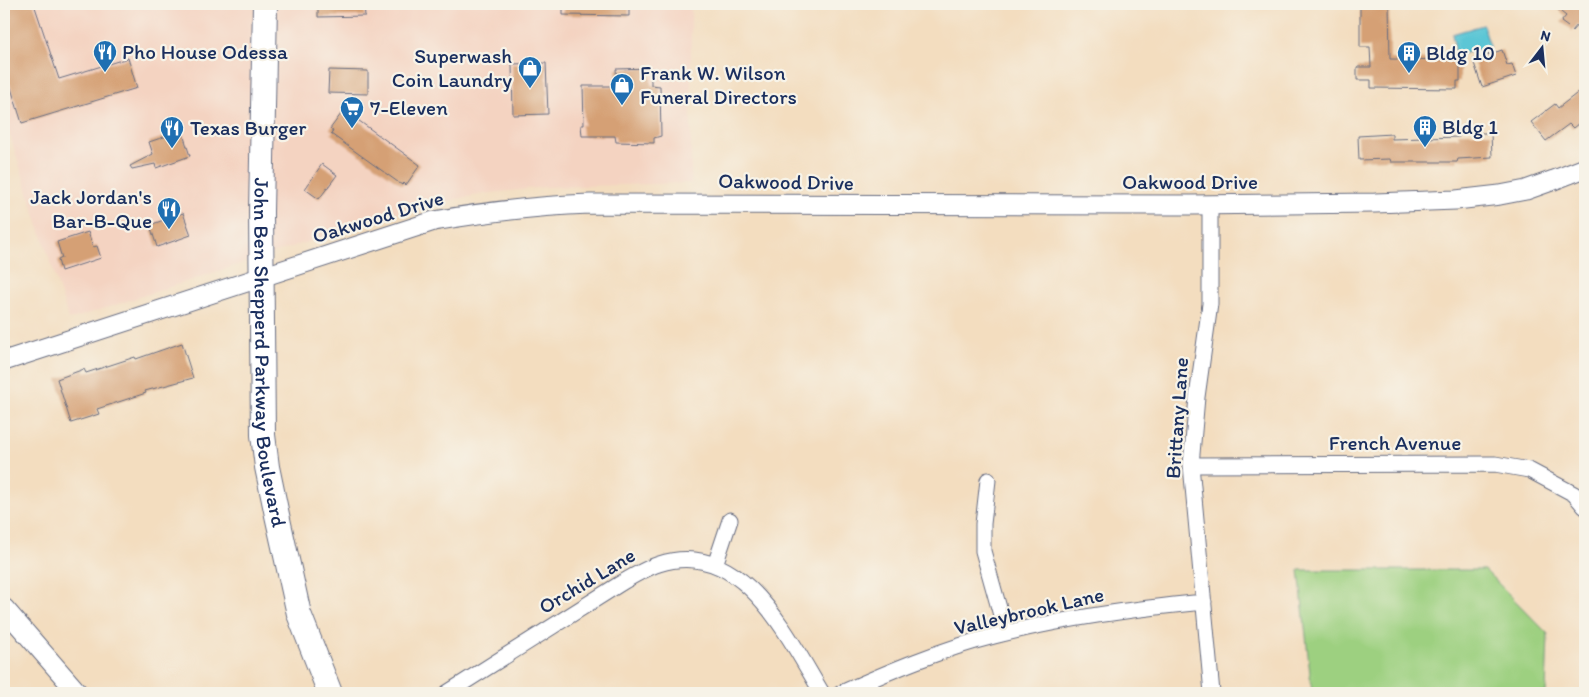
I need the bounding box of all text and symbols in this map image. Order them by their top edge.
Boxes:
north arrow [1516,22,1566,72]
text: N [1539,27,1552,45]
restaurant icon: Pho House Odessa [92,39,118,73]
place label: Pho House Odessa [122,39,288,64]
building icon: Bldg 10 [1396,40,1422,74]
place label: Bldg 10 [1426,40,1495,65]
place label: Superwash Coin Laundry [392,43,512,92]
shop icon: Superwash Coin Laundry [517,55,543,89]
place label: Frank W. Wilson Funeral Directors [640,60,797,109]
shop icon: Frank W. Wilson Funeral Directors [609,72,635,106]
supermarket icon: 7-Eleven [339,95,365,129]
place label: 7-Eleven [370,95,448,120]
building icon: Bldg 1 [1412,114,1438,148]
place label: Bldg 1 [1442,114,1498,139]
restaurant icon: Texas Burger [159,115,185,149]
place label: Texas Burger [190,115,307,140]
street label: Oakwood Drive [718,168,854,195]
street label: Oakwood Drive [1122,169,1258,194]
street label: John Ben Shepperd Parkway Boulevard [249,177,292,530]
place label: Jack Jordan's Bar-B-Que [30,184,152,233]
street label: Oakwood Drive [309,185,447,248]
restaurant icon: Jack Jordan's Bar-B-Que [156,196,182,230]
street label: Brittany Lane [1160,356,1193,480]
street label: French Avenue [1329,430,1461,455]
street label: Orchid Lane [534,542,640,619]
street label: Valleybrook Lane [952,581,1106,640]

